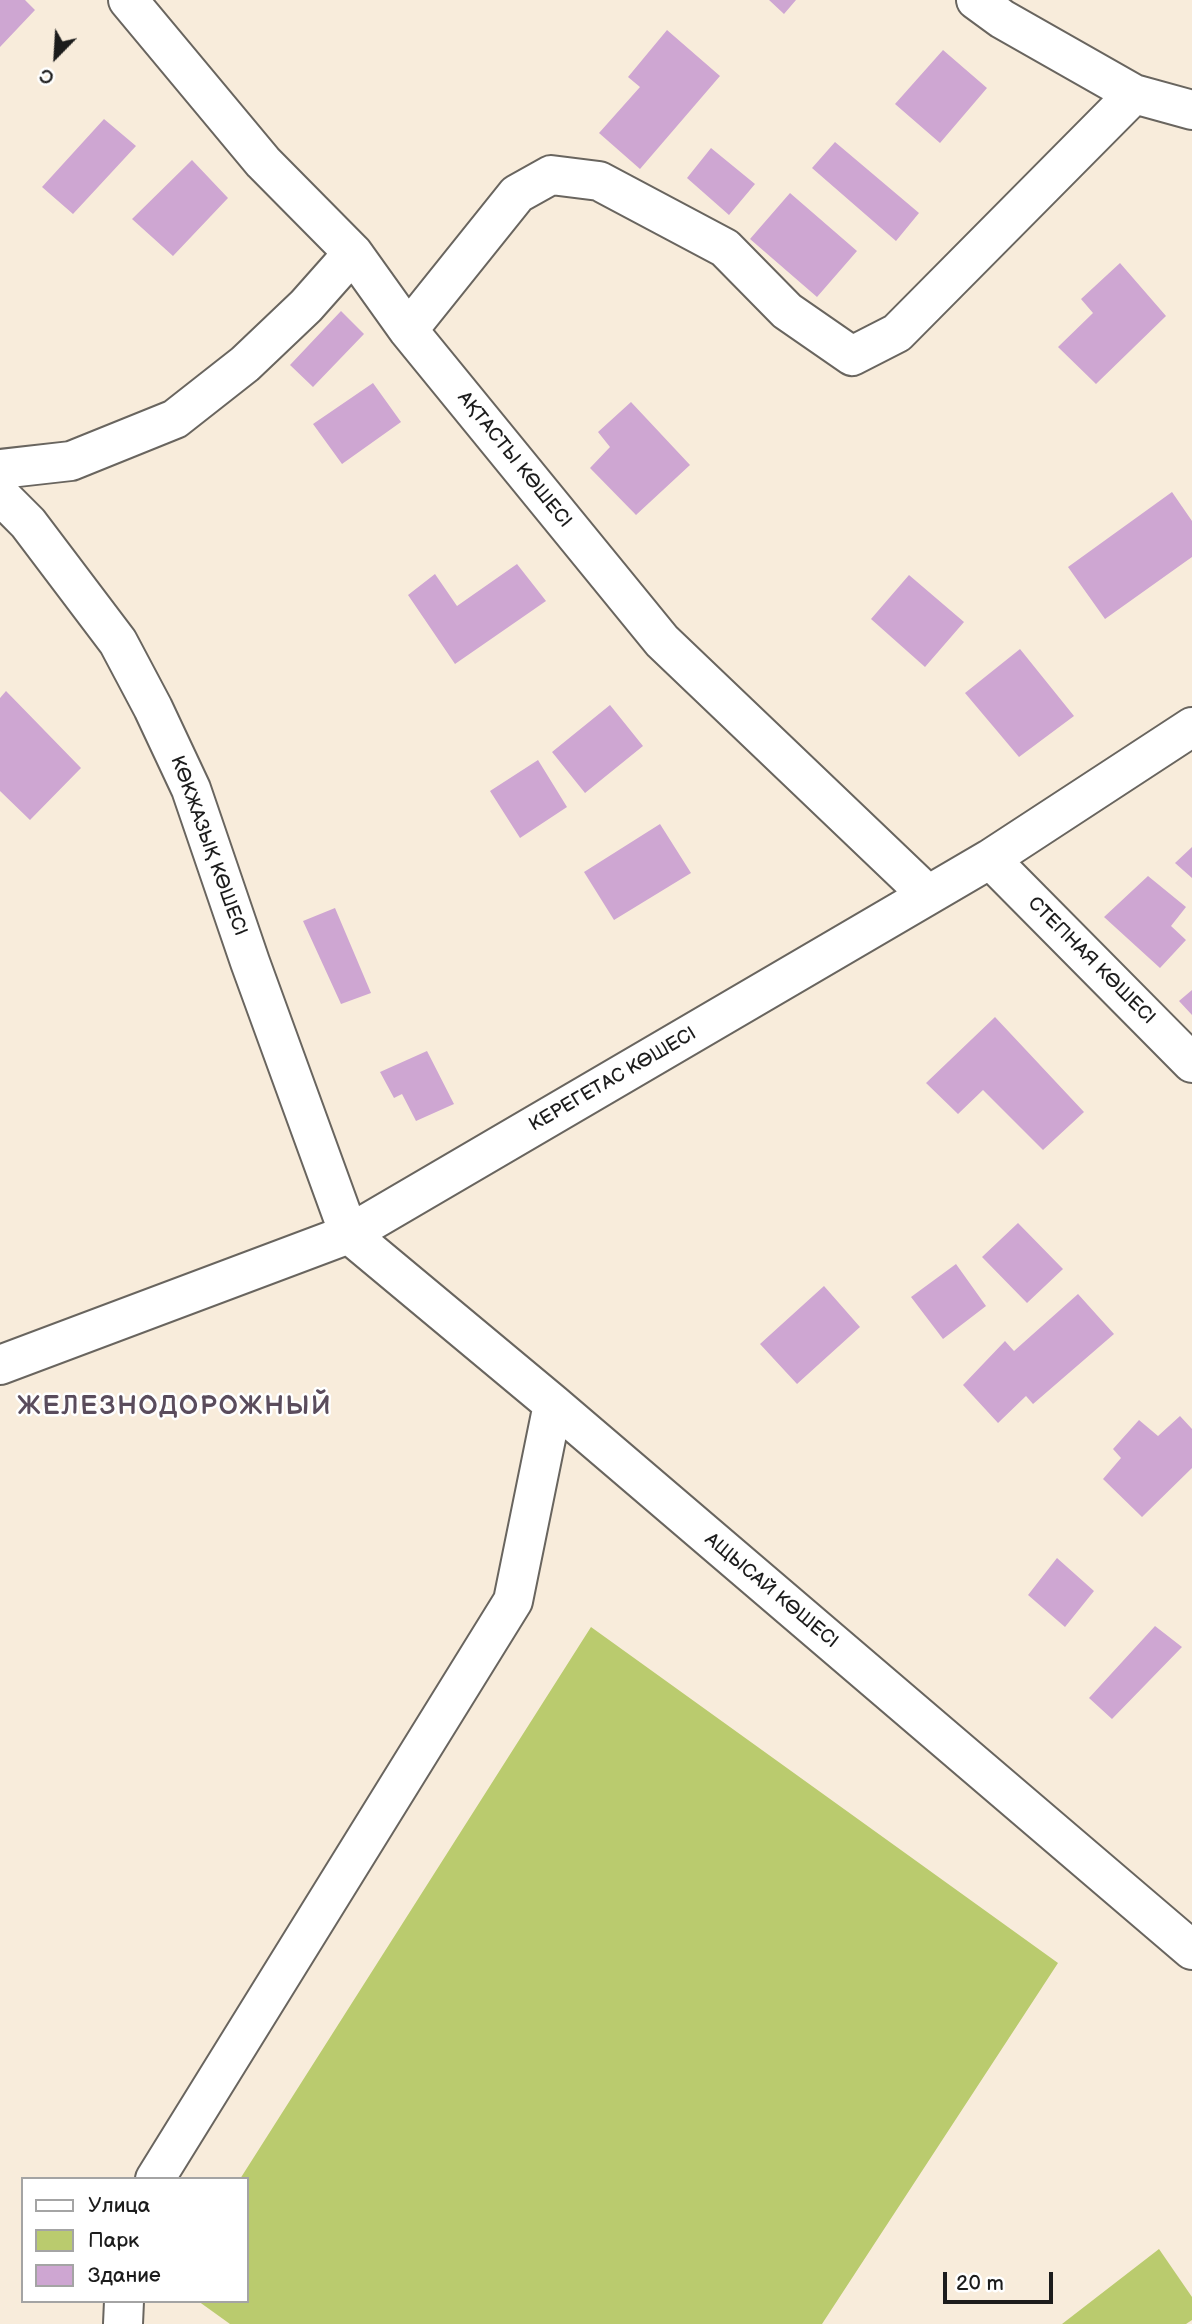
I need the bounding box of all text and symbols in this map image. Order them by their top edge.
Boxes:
north arrow [21,21,91,91]
text: С [37,62,58,89]
street label: АҚТАСТЫ КӨШЕСІ [452,387,576,533]
street label: КӨКЖАЗЫҚ КӨШЕСІ [165,753,251,939]
street label: СТЕПНАЯ КӨШЕСІ [1022,892,1160,1030]
street label: КЕРЕГЕТАС КӨШЕСІ [526,1023,700,1137]
district label: ЖЕЛЕЗНОДОРОЖНЫЙ [19,1391,331,1423]
street label: АЩЫСАЙ КӨШЕСІ [700,1529,842,1653]
legend [21,2177,248,2303]
text: Улица [88,2193,150,2218]
text: Парк [88,2228,139,2253]
scale bar [947,2258,1057,2302]
text: Здание [88,2263,161,2288]
text: 20 m [956,2271,1004,2296]

